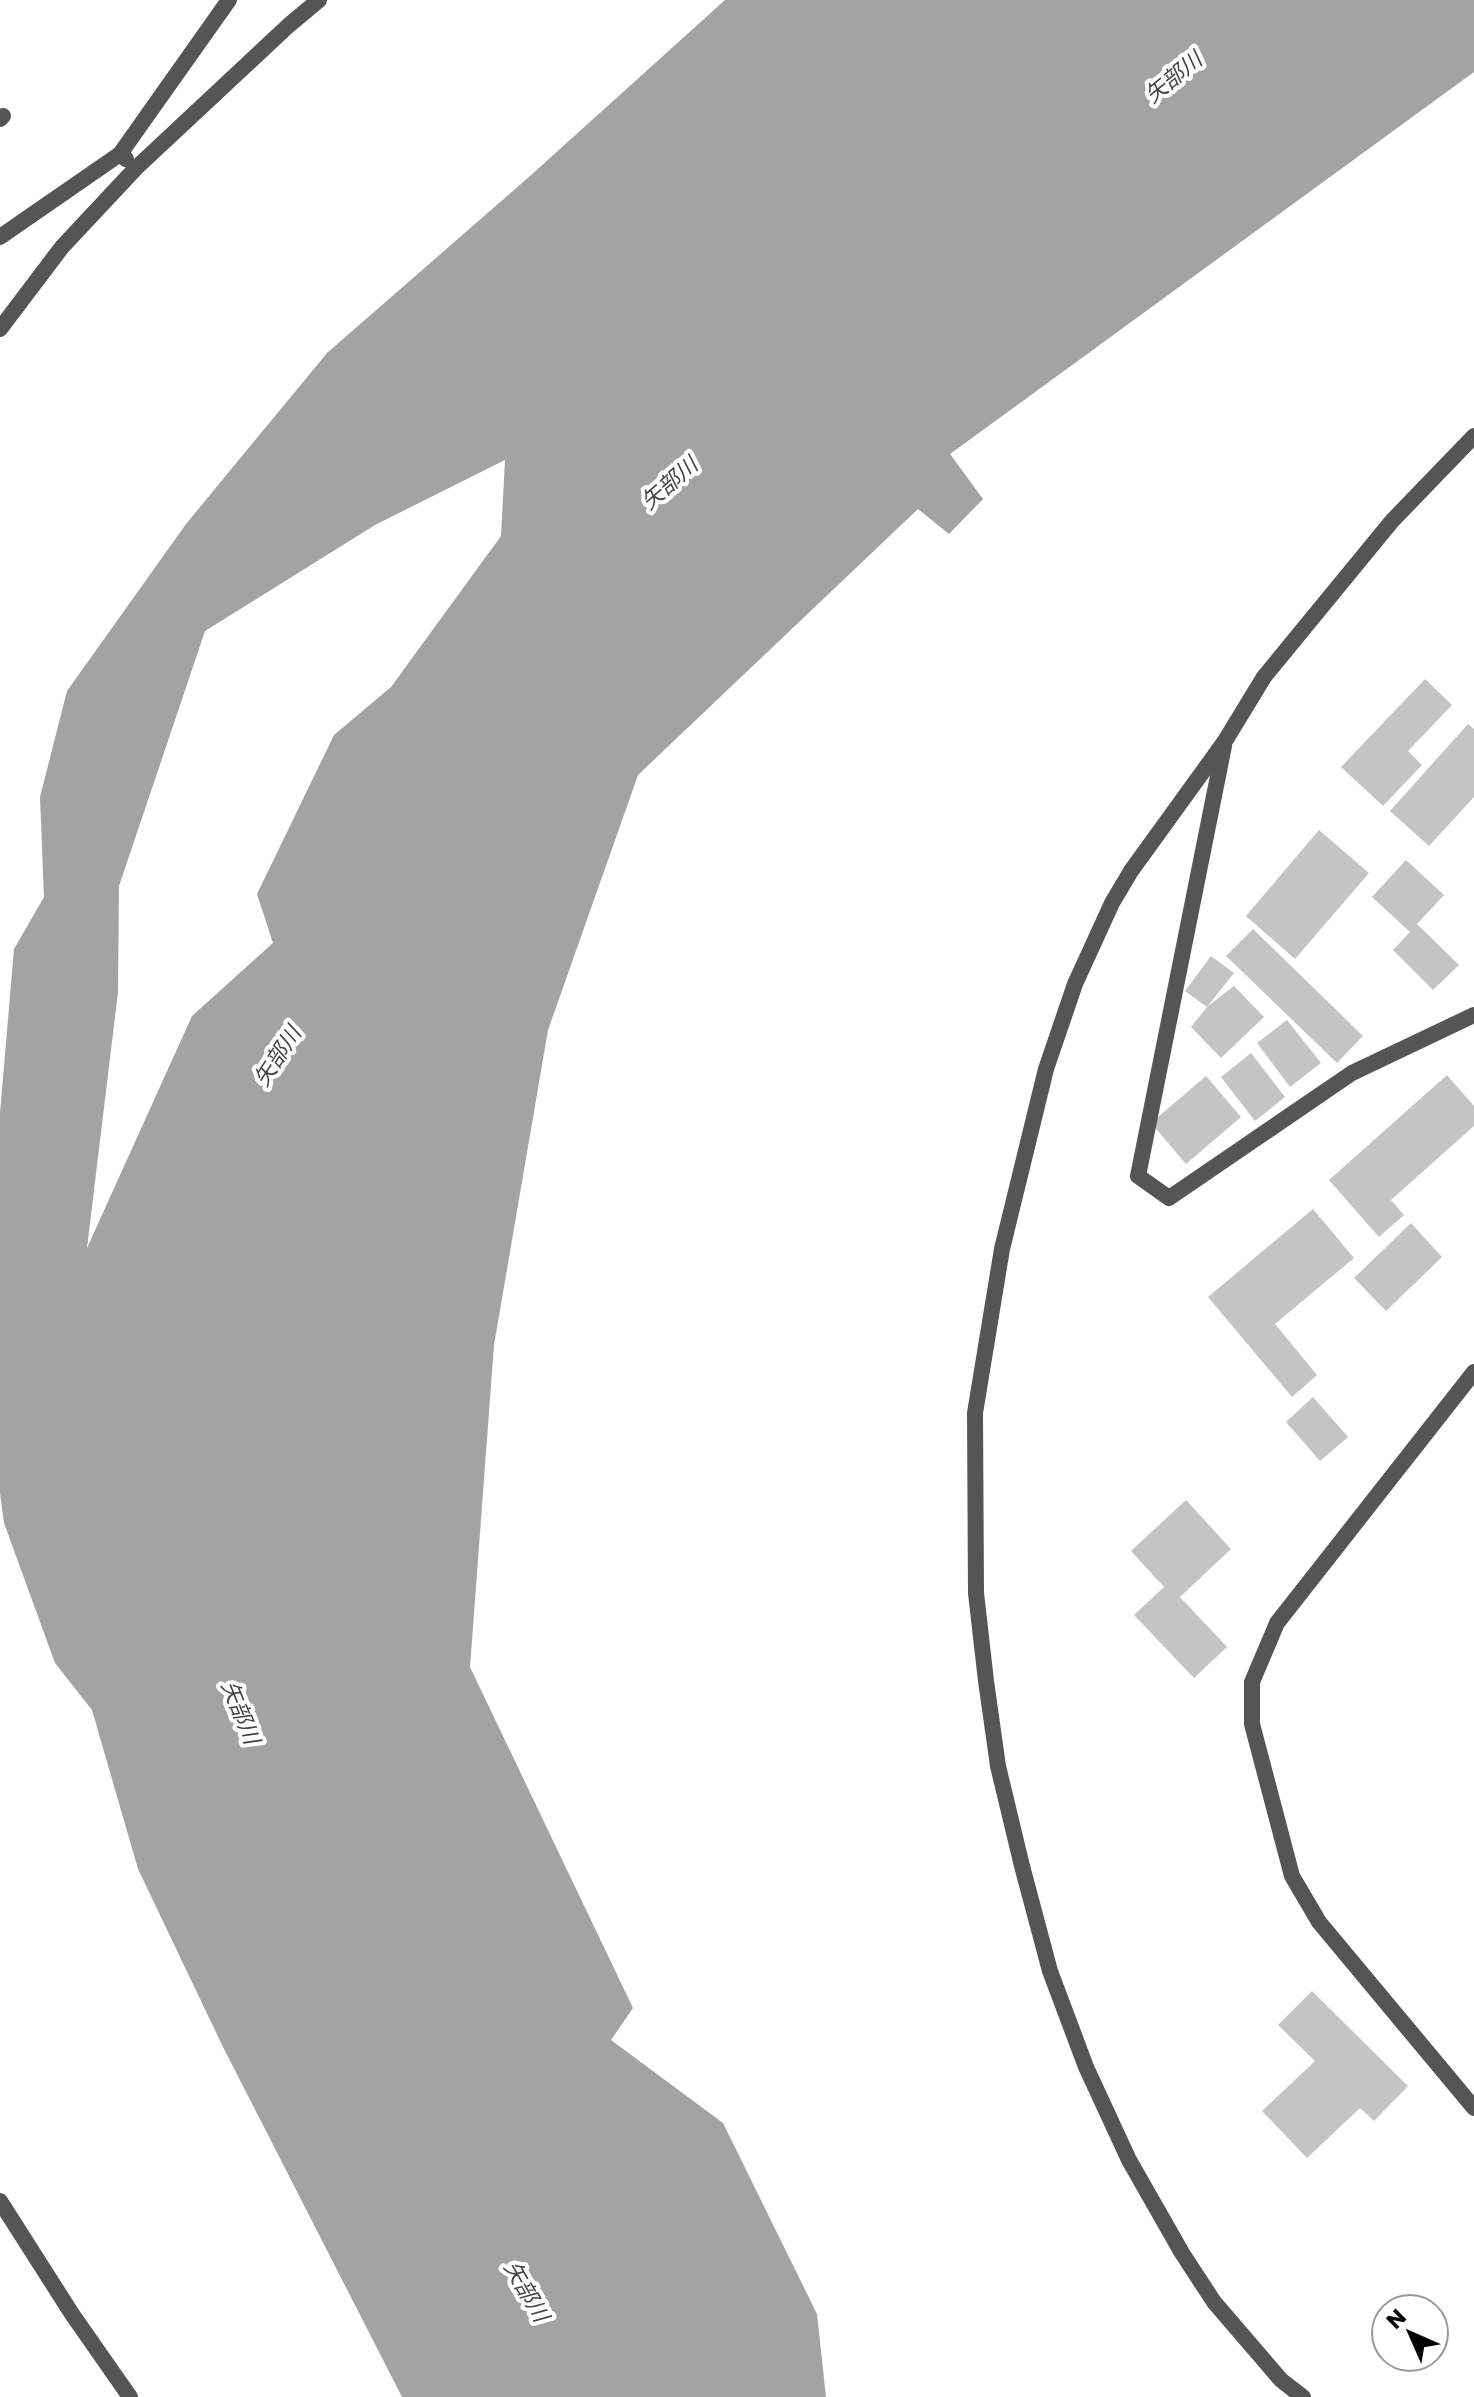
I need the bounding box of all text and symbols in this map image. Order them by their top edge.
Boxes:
water label: 矢部川 [1138,43,1210,110]
water label: 矢部川 [634,449,706,517]
water label: 矢部川 [246,1018,309,1092]
water label: 矢部川 [214,1676,268,1750]
water label: 矢部川 [497,2255,557,2329]
north arrow [1370,2293,1450,2373]
text: N [1379,2302,1413,2336]

